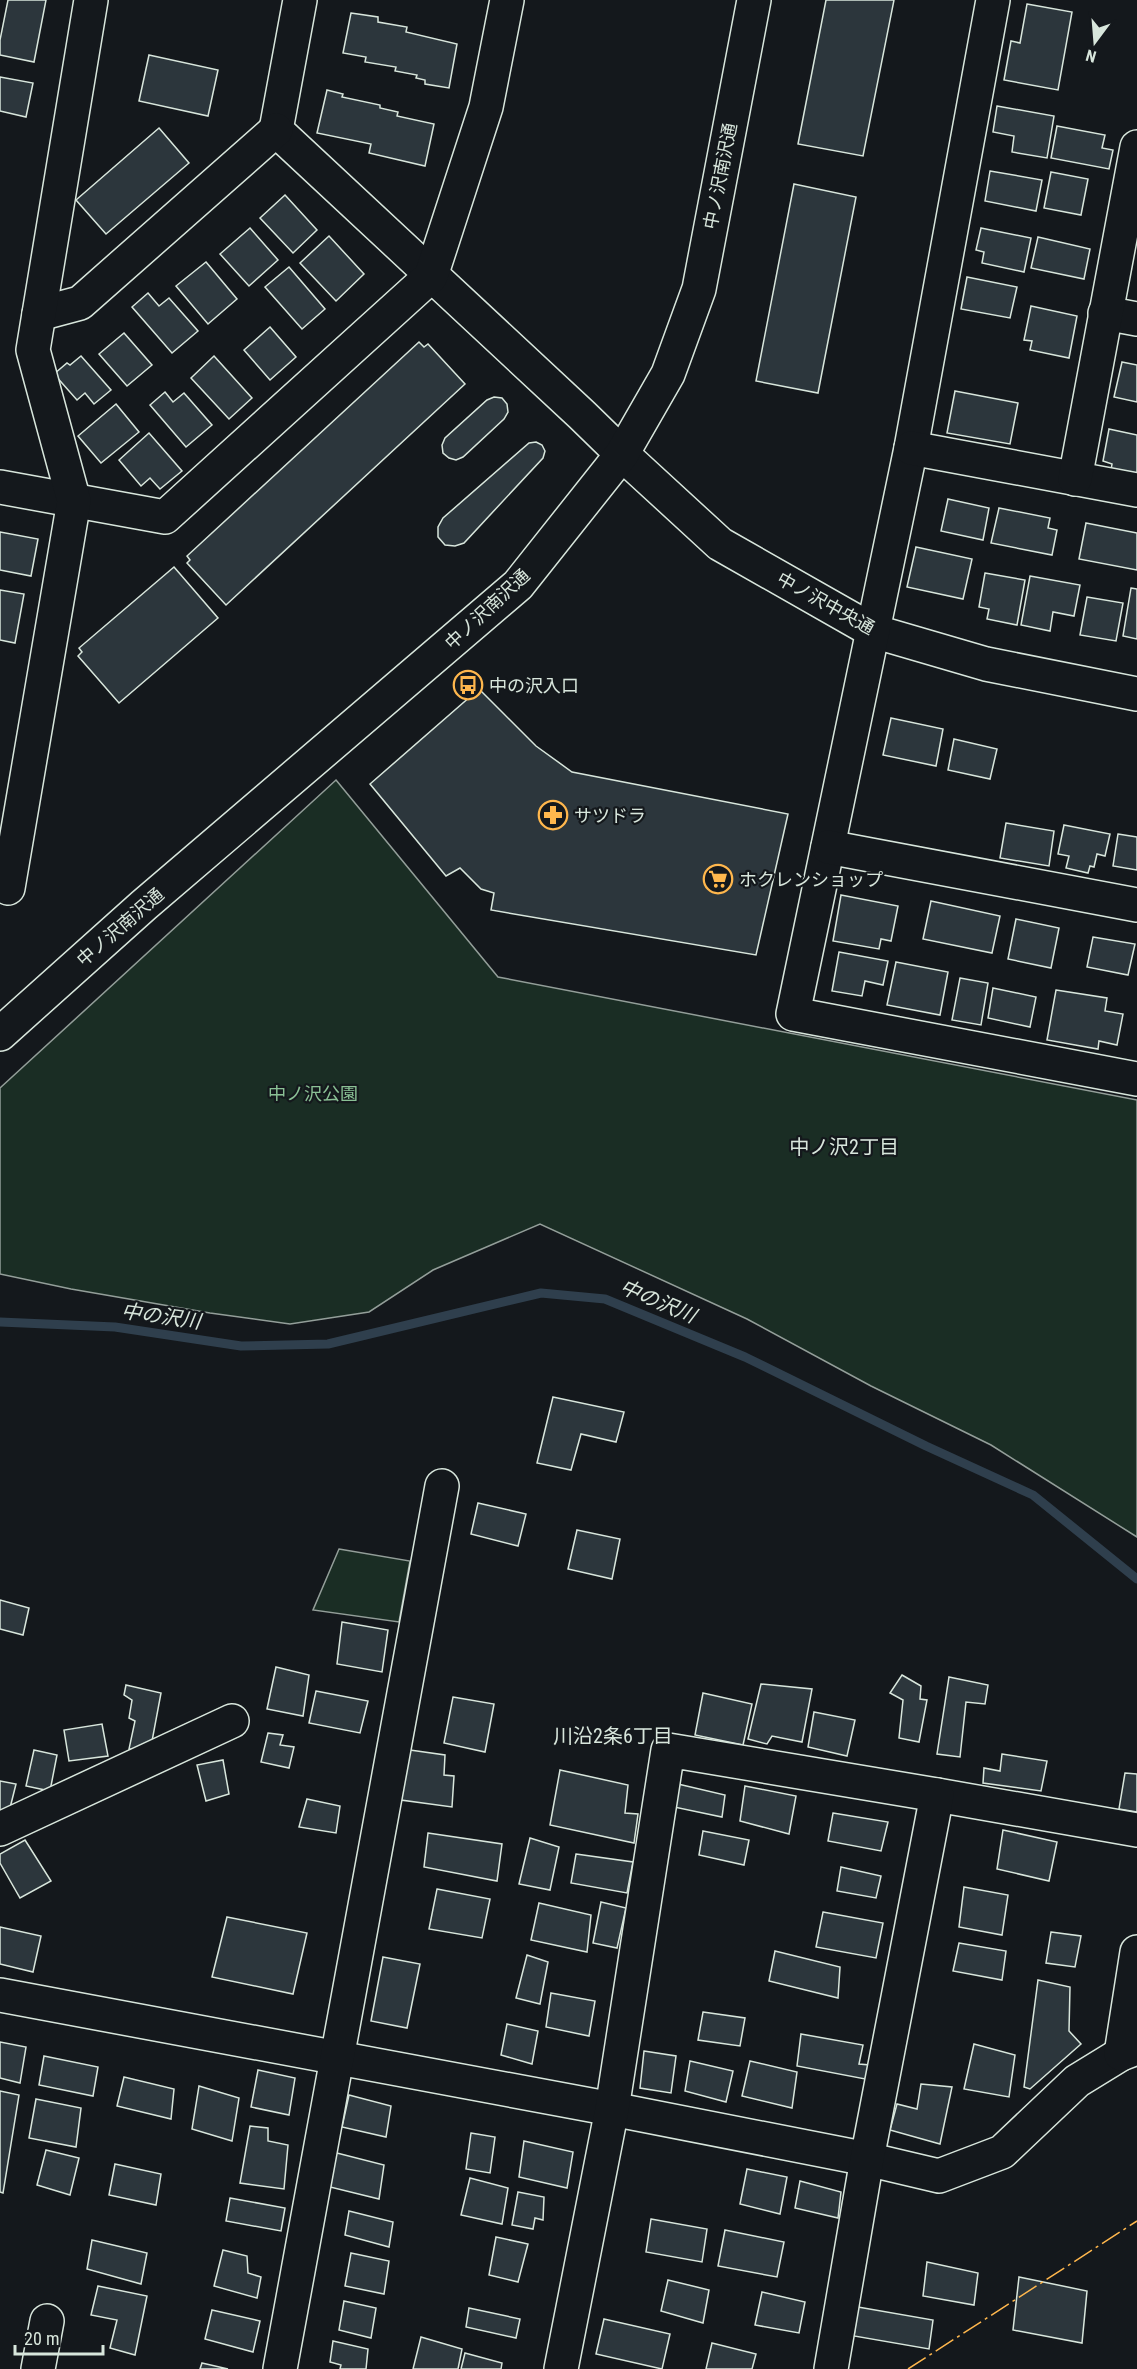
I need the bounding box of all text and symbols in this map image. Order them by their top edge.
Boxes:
north arrow [1065,12,1125,72]
text: N [1084,45,1098,66]
street label: 中ノ沢南沢通 [699,121,741,231]
street label: 中ノ沢南沢通 [440,564,534,654]
street label: 中ノ沢中央通 [774,568,878,638]
bus stop icon: 中の沢入口 [452,669,484,701]
place label: 中の沢入口 [489,675,579,696]
pharmacy icon: サツドラ [537,799,569,831]
place label: サツドラ [574,805,646,826]
supermarket icon: ホクレンショップ [702,863,734,895]
place label: ホクレンショップ [739,869,883,890]
street label: 中ノ沢南沢通 [72,884,168,970]
park label: 中ノ沢公園 [268,1083,358,1104]
district label: 中ノ沢2丁目 [789,1135,899,1159]
water label: 中の沢川 [616,1274,701,1328]
water label: 中の沢川 [120,1299,204,1334]
district label: 川沿2条6丁目 [553,1724,673,1748]
scale bar [15,2318,104,2356]
text: 20 m [24,2328,59,2349]

